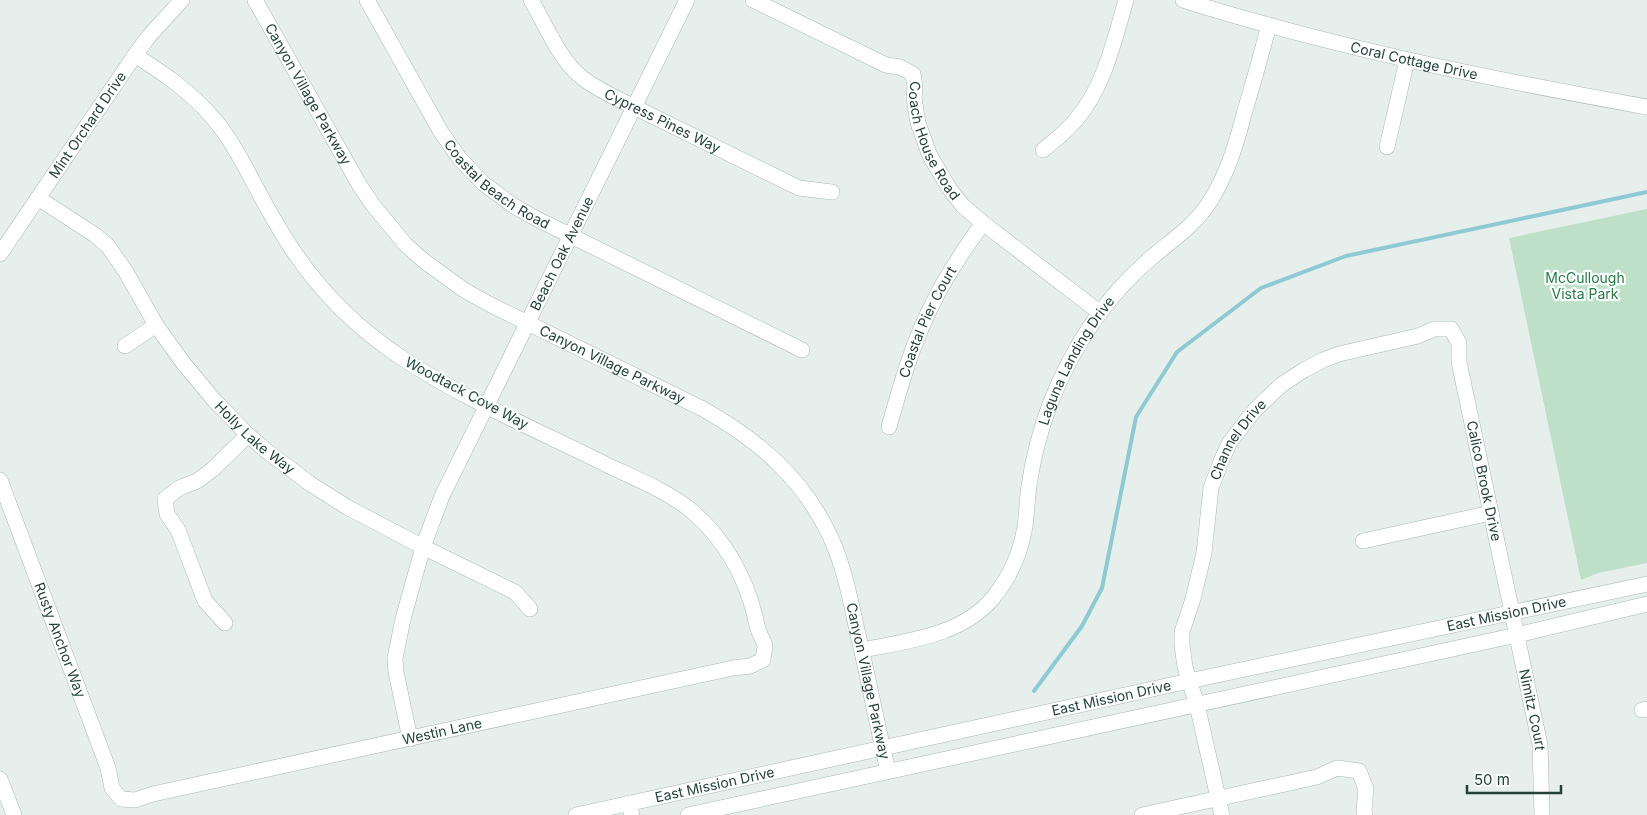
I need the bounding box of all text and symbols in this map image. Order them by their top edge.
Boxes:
street label: Canyon Village Parkway [262,20,355,168]
street label: Coral Cottage Drive [1349,38,1479,83]
street label: Mint Orchard Drive [45,68,129,181]
street label: Coach House Road [906,80,964,203]
street label: Cypress Pines Way [602,85,724,156]
street label: Coastal Beach Road [441,136,553,232]
street label: Beach Oak Avenue [526,193,597,313]
street label: Coastal Pier Court [895,263,960,380]
park label: McCullough Vista Park [1545,269,1625,302]
street label: Laguna Landing Drive [1034,293,1117,427]
street label: Canyon Village Parkway [537,321,688,407]
street label: Woodtack Cove Way [403,353,532,432]
street label: Channel Drive [1206,395,1269,482]
street label: Holly Lake Way [212,397,299,477]
street label: Calico Brook Drive [1464,419,1506,543]
street label: Rusty Anchor Way [31,580,90,700]
street label: East Mission Drive [1445,592,1568,634]
street label: Canyon Village Parkway [843,601,894,761]
street label: Nimitz Court [1516,667,1549,751]
street label: East Mission Drive [1050,676,1173,719]
street label: Westin Lane [401,714,483,748]
scale bar [1467,762,1561,794]
street label: East Mission Drive [653,763,776,806]
text: 50 m [1474,770,1510,789]

